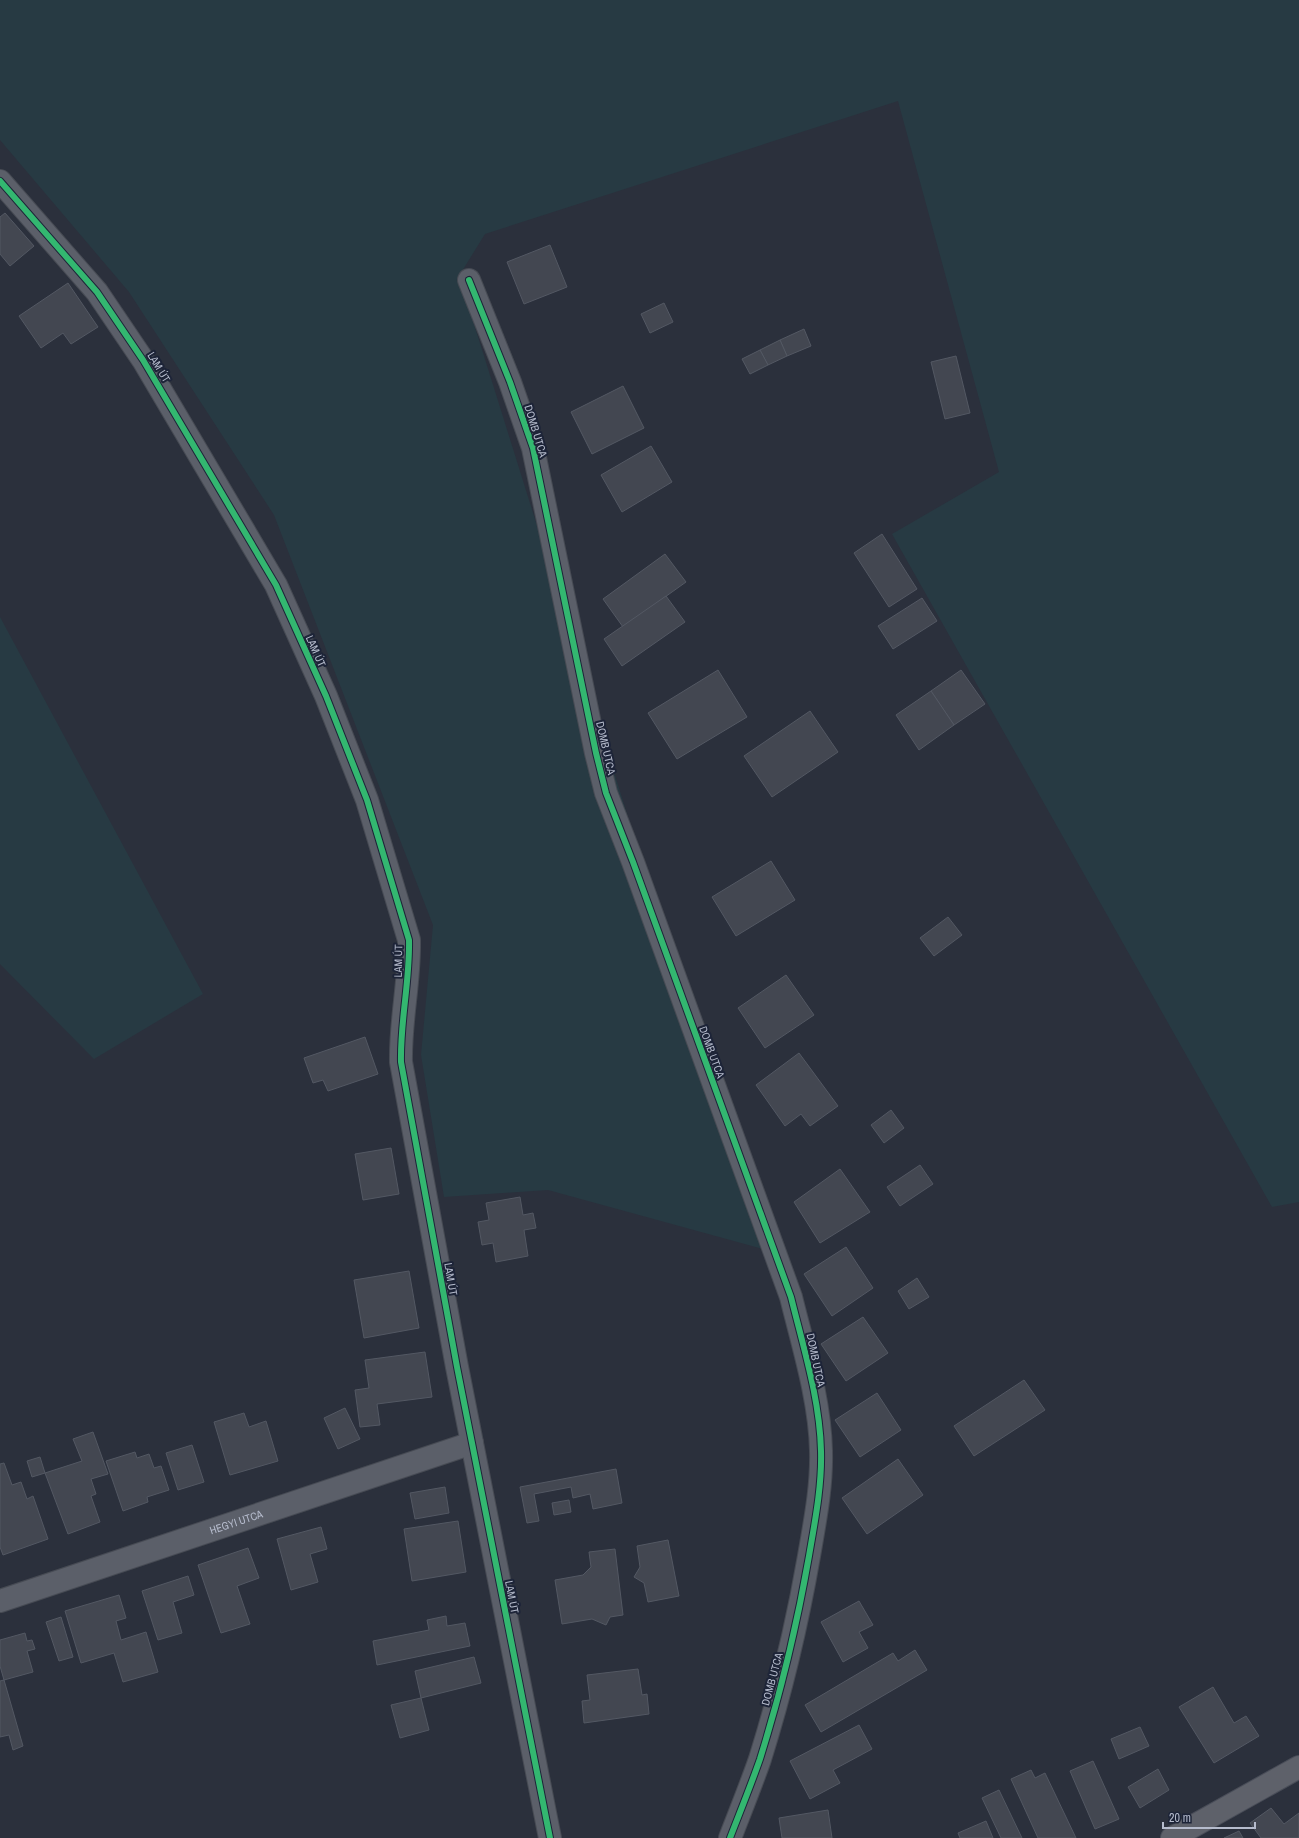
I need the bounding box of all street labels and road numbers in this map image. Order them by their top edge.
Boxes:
street label: LAM ÚT [144,349,174,385]
street label: DOMB UTCA [521,403,551,460]
street label: LAM ÚT [303,633,329,669]
street label: DOMB UTCA [593,720,619,777]
street label: LAM ÚT [391,944,405,978]
street label: DOMB UTCA [696,1024,728,1081]
street label: LAM ÚT [441,1261,461,1297]
street label: DOMB UTCA [804,1332,829,1389]
street label: HEGYI UTCA [208,1506,265,1537]
street label: LAM ÚT [502,1579,522,1615]
street label: DOMB UTCA [758,1650,786,1707]

